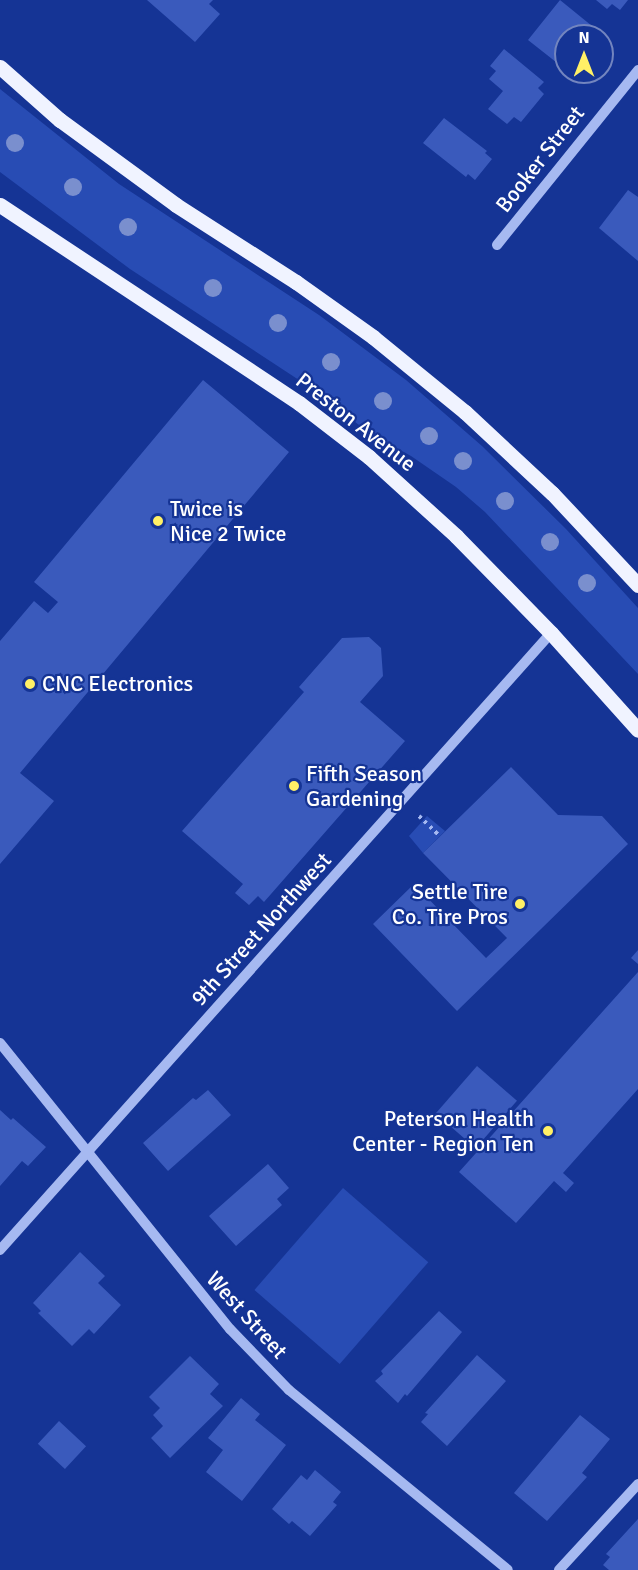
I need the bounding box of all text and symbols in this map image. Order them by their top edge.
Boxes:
north arrow [554,24,614,84]
text: N [578,28,590,48]
street label: Booker Street [490,100,590,218]
street label: Preston Avenue [291,367,421,477]
place label: Twice is Nice 2 Twice [170,495,286,546]
marker: Twice is Nice 2 Twice [151,514,165,528]
place label: CNC Electronics [42,671,193,697]
marker: CNC Electronics [23,677,37,691]
place label: Fifth Season Gardening [306,760,422,812]
marker: Fifth Season Gardening [287,779,301,793]
street label: 9th Street Northwest [185,847,337,1011]
place label: Settle Tire Co. Tire Pros [392,878,508,930]
marker: Settle Tire Co. Tire Pros [513,897,527,911]
place label: Peterson Health Center - Region Ten [352,1105,534,1156]
marker: Peterson Health Center - Region Ten [539,1122,557,1140]
street label: West Street [201,1266,293,1364]

